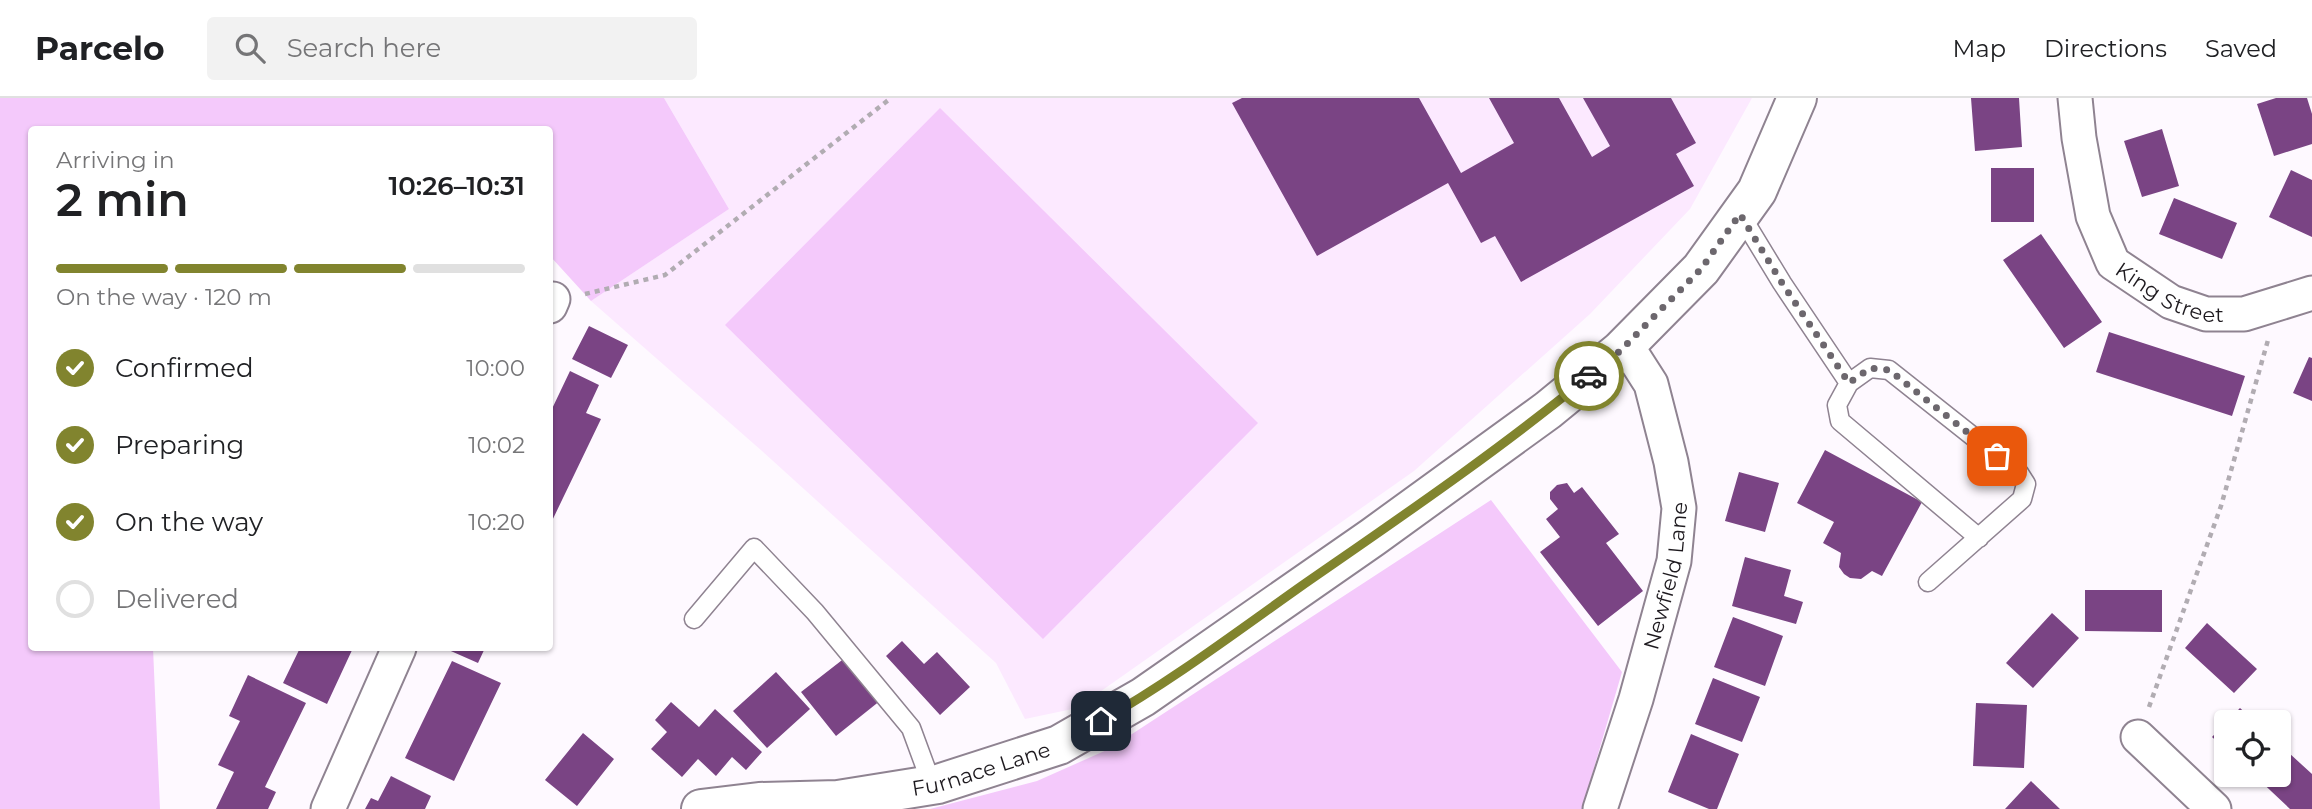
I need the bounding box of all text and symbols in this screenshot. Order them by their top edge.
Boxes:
search box [207,17,697,80]
text: Parcelo [35,28,165,68]
icon: search [231,29,269,67]
text: Search here [287,32,441,64]
text: Map [1953,34,2006,63]
text: Directions [2044,34,2167,63]
text: Saved [2205,34,2277,63]
text: Arriving in [56,146,175,174]
text: 10:26–10:31 [388,170,525,202]
text: 2 min [56,171,189,228]
street label: King Street [2111,256,2224,327]
text: On the way · 120 m [56,283,272,311]
courier [1554,341,1624,411]
icon: check [56,349,94,387]
text: Confirmed [115,352,254,384]
text: 10:00 [466,354,525,382]
icon: car [1570,357,1608,395]
icon: check [56,426,94,464]
pin [1967,426,2027,486]
text: Preparing [115,429,244,461]
text: 10:02 [468,431,525,459]
icon: bag [1978,437,2016,475]
street label: Newfield Lane [1638,501,1692,652]
icon: check [56,503,94,541]
text: On the way [115,506,263,538]
text: 10:20 [468,508,525,536]
text: Delivered [115,583,239,615]
pin [1071,691,1131,751]
icon: home [1082,702,1120,740]
map controls [2214,710,2291,787]
button: locate [2214,710,2291,787]
street label: Furnace Lane [910,736,1053,801]

